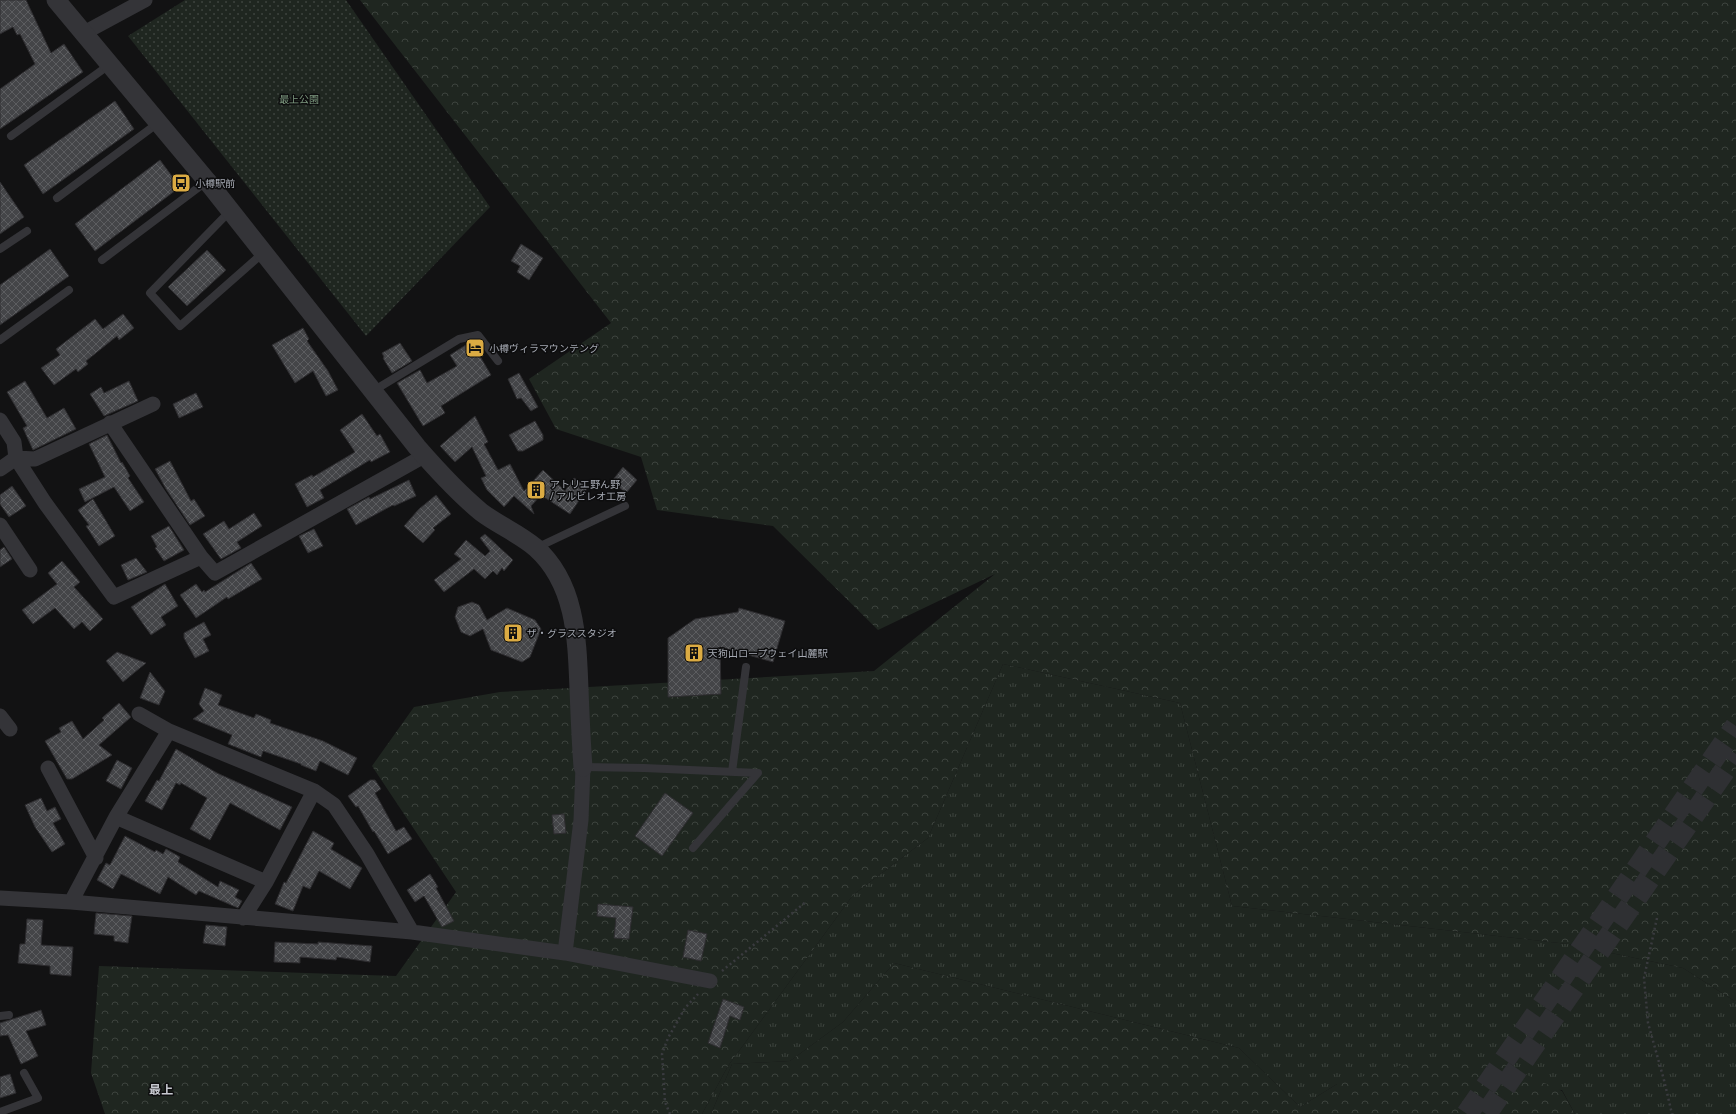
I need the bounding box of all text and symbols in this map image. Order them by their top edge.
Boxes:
park label: 最上公園 [279,92,319,106]
bus stop icon: 小樽駅前 [170,172,192,194]
place label: 小樽駅前 [195,176,235,190]
hotel icon: 小樽ヴィラマウンテング [464,337,486,359]
place label: 小樽ヴィラマウンテング [489,341,599,355]
place label: アトリエ野ん野 / アルビレオ工房 [550,477,626,503]
building icon: アトリエ野ん野 / アルビレオ工房 [525,479,547,501]
building icon: ザ・グラススタジオ [502,622,524,644]
place label: ザ・グラススタジオ [527,626,617,640]
building icon: 天狗山ロープウェイ山麓駅 [683,642,705,664]
place label: 天狗山ロープウェイ山麓駅 [708,646,828,660]
district label: 最上 [149,1081,173,1098]

